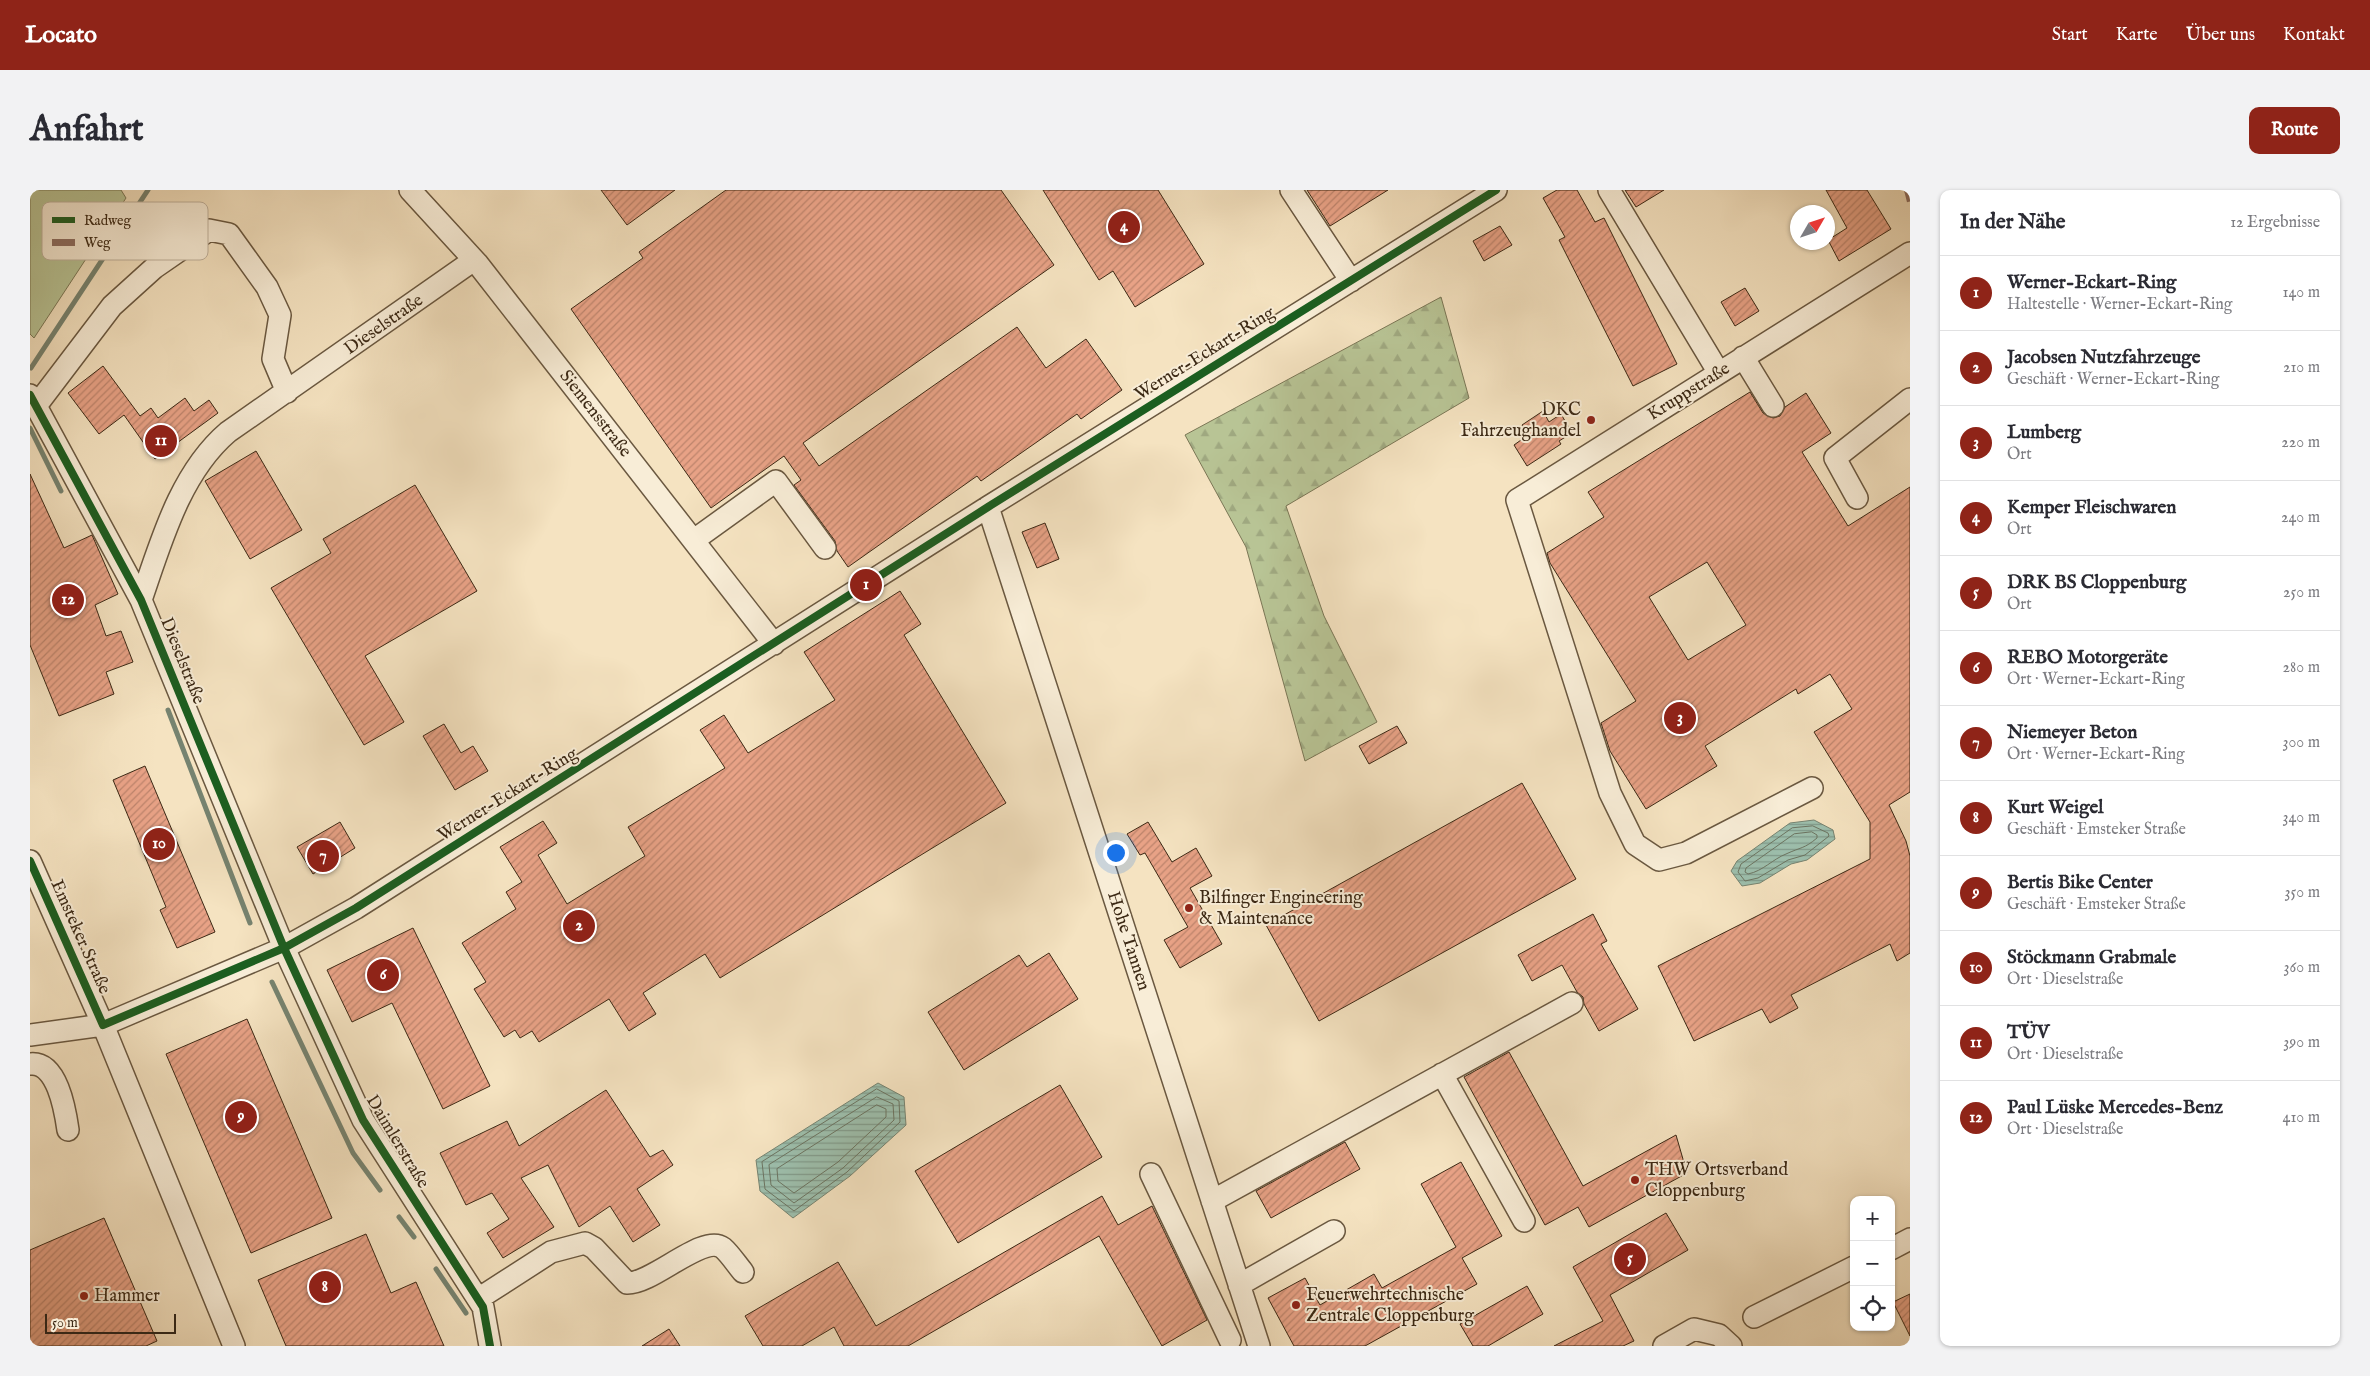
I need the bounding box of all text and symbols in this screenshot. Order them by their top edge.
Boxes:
text: Locato [25,20,97,51]
text: Start [2052,24,2088,47]
text: Karte [2116,24,2158,47]
text: Über uns [2186,24,2255,47]
text: Kontakt [2283,24,2345,47]
button: Route [2249,107,2340,154]
text: Anfahrt [30,108,144,153]
legend [42,202,208,260]
north arrow [1790,205,1835,250]
pin: 4 [1108,208,1140,246]
text: In der Nähe [1960,209,2066,236]
text: Radweg [84,212,132,230]
text: 12 Ergebnisse [2230,213,2320,233]
text: Weg [84,234,111,252]
text: Werner-Eckart-Ring [2007,271,2176,295]
text: 1 [1973,283,1979,303]
text: 140 m [2282,283,2320,303]
street label: Dieselstraße [340,289,428,361]
text: Haltestelle · Werner-Eckart-Ring [2007,295,2233,315]
street label: Werner-Eckart-Ring [1131,302,1279,406]
text: Jacobsen Nutzfahrzeuge [2007,346,2200,370]
street label: Kruppstraße [1644,358,1734,426]
text: 2 [1972,358,1980,378]
text: 210 m [2283,358,2320,378]
street label: Siemensstraße [554,366,636,462]
text: Geschäft · Werner-Eckart-Ring [2007,370,2219,390]
place label: DKC Fahrzeughandel [1460,399,1581,443]
marker: DKC Fahrzeughandel [1585,414,1597,426]
text: Lumberg [2007,421,2081,445]
pin: 11 [145,422,177,460]
text: 3 [1973,433,1979,453]
text: 220 m [2281,433,2320,453]
text: Ort [2007,445,2032,465]
text: Kemper Fleischwaren [2007,496,2176,520]
text: 4 [1972,508,1980,528]
text: 240 m [2281,508,2320,528]
text: Ort [2007,520,2032,540]
pin: 1 [850,566,882,604]
text: DRK BS Cloppenburg [2007,571,2186,595]
pin: 12 [52,581,84,619]
text: 5 [1973,583,1979,603]
text: 250 m [2283,583,2320,603]
text: Ort [2007,595,2032,615]
street label: Dieselstraße [154,614,210,708]
text: REBO Motorgeräte [2007,646,2168,670]
text: 6 [1973,658,1979,678]
text: 280 m [2283,658,2320,678]
text: Ort · Werner-Eckart-Ring [2007,670,2185,690]
pin: 3 [1664,699,1696,737]
text: Niemeyer Beton [2007,721,2137,745]
text: 7 [1972,733,1980,753]
text: 300 m [2282,733,2320,753]
street label: Werner-Eckart-Ring [434,743,582,847]
text: Ort · Werner-Eckart-Ring [2007,745,2185,765]
text: Kurt Weigel [2007,796,2103,820]
text: 8 [1973,808,1979,828]
text: 340 m [2282,808,2320,828]
text: Geschäft · Emsteker Straße [2007,820,2186,840]
pin: 10 [143,825,175,863]
pin: 7 [307,837,339,875]
your location [1103,840,1129,866]
text: Bertis Bike Center [2007,871,2153,895]
street label: Emsteker Straße [45,876,115,998]
text: 9 [1973,883,1979,903]
text: 350 m [2285,883,2320,903]
place label: Bilfinger Engineering & Maintenance [1199,887,1363,931]
street label: Hohe Tannen [1101,888,1155,994]
text: Geschäft · Emsteker Straße [2007,895,2186,915]
marker: Bilfinger Engineering & Maintenance [1183,902,1195,914]
pin: 2 [563,907,595,945]
text: Stöckmann Grabmale [2007,946,2176,970]
pin: 6 [367,956,399,994]
text: 10 [1969,958,1983,978]
text: 360 m [2284,958,2320,978]
text: Ort · Dieselstraße [2007,970,2123,990]
text: TÜV [2007,1021,2049,1045]
text: 11 [1970,1033,1982,1053]
text: 390 m [2283,1033,2320,1053]
text: Ort · Dieselstraße [2007,1045,2123,1065]
street label: Daimlerstraße [360,1091,434,1193]
text: Paul Lüske Mercedes-Benz [2007,1096,2223,1120]
pin: 9 [225,1098,257,1136]
text: 12 [1969,1108,1983,1128]
text: 410 m [2283,1108,2320,1128]
text: Ort · Dieselstraße [2007,1120,2123,1140]
place label: THW Ortsverband Cloppenburg [1645,1159,1788,1203]
marker: THW Ortsverband Cloppenburg [1629,1174,1641,1186]
map controls [1850,1196,1895,1331]
button: + [1850,1196,1895,1241]
pin: 5 [1614,1240,1646,1278]
button: − [1850,1241,1895,1286]
pin: 8 [309,1268,341,1306]
place label: Feuerwehrtechnische Zentrale Cloppenburg [1306,1284,1474,1328]
place label: Hammer [94,1285,160,1308]
button: locate [1850,1286,1895,1331]
marker: Hammer [78,1290,90,1302]
marker: Feuerwehrtechnische Zentrale Cloppenburg [1290,1299,1302,1311]
scale bar [45,1311,176,1334]
text: 50 m [52,1314,78,1332]

